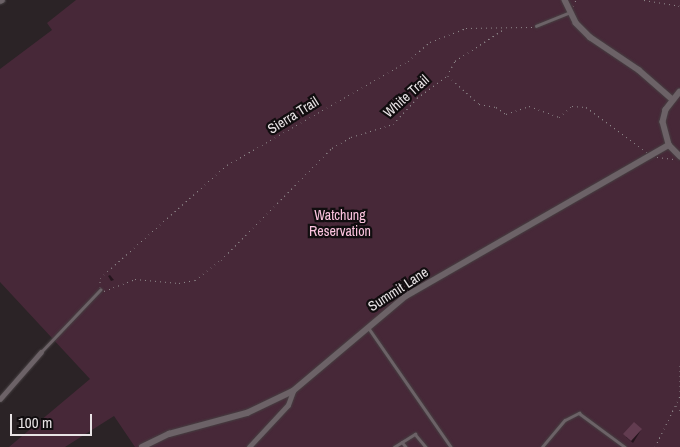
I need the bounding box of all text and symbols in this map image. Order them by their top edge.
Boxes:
street label: White Trail [380,71,432,121]
street label: Sierra Trail [264,93,322,137]
park label: Watchung Reservation [309,207,371,240]
street label: Summit Lane [365,263,431,315]
scale bar [12,404,95,436]
text: 100 m [18,412,52,433]

